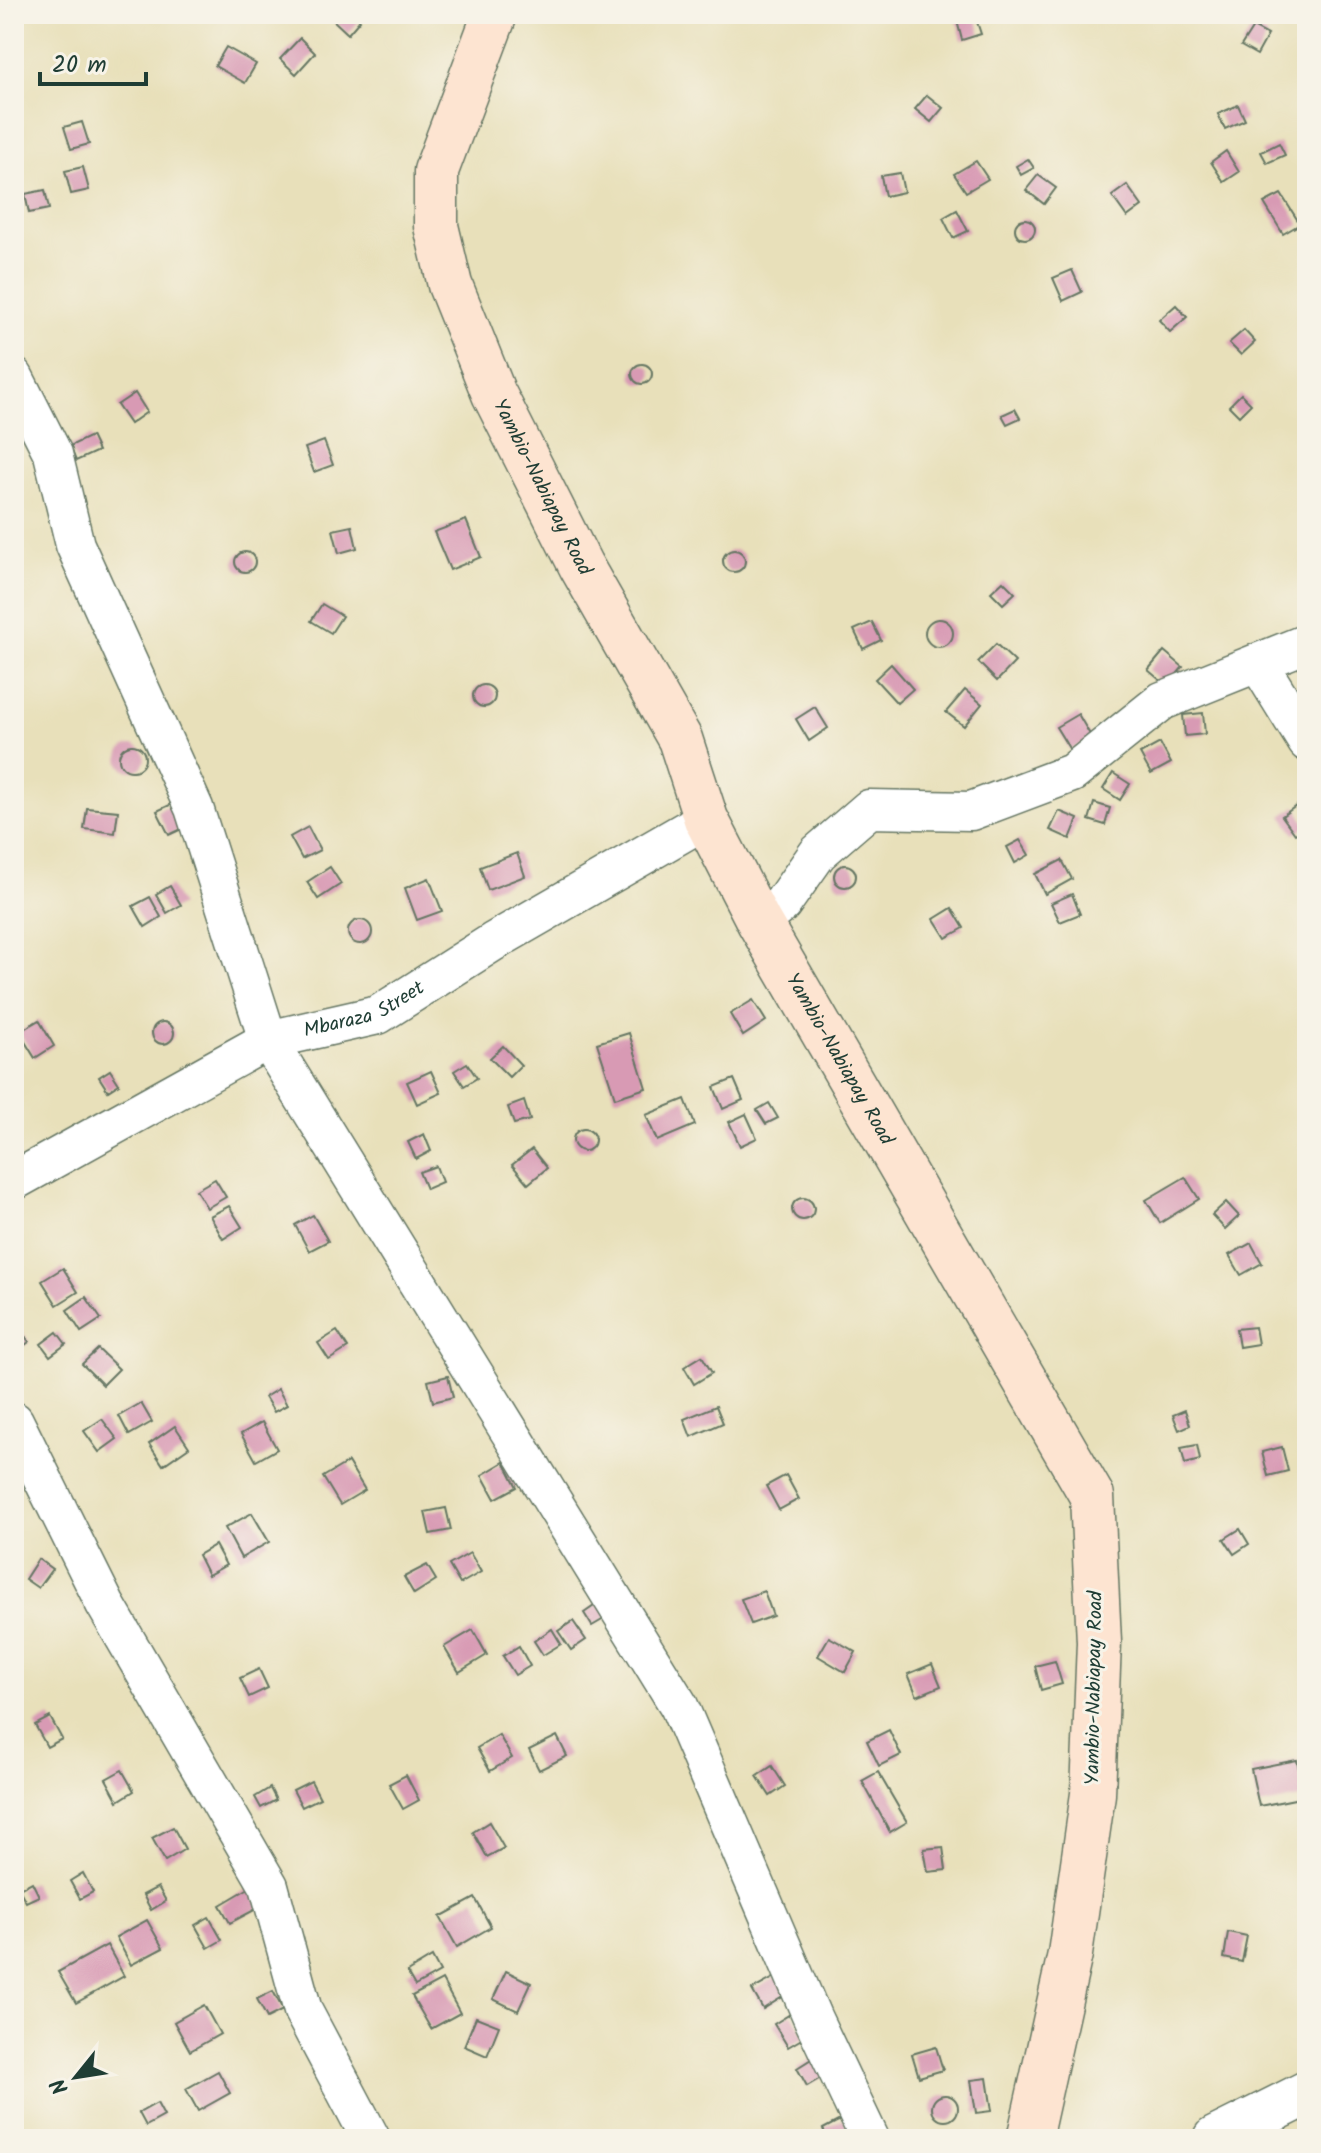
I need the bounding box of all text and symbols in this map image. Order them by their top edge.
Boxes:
scale bar [40,36,146,86]
text: 20 m [52,46,107,85]
street label: Yambio-Nabiapay Road [483,394,600,583]
street label: Yambio-Nabiapay Road [776,967,902,1153]
street label: Mbaraza Street [301,973,432,1047]
street label: Yambio-Nabiapay Road [1077,1590,1113,1785]
north arrow [36,2037,116,2117]
text: N [42,2071,79,2101]

